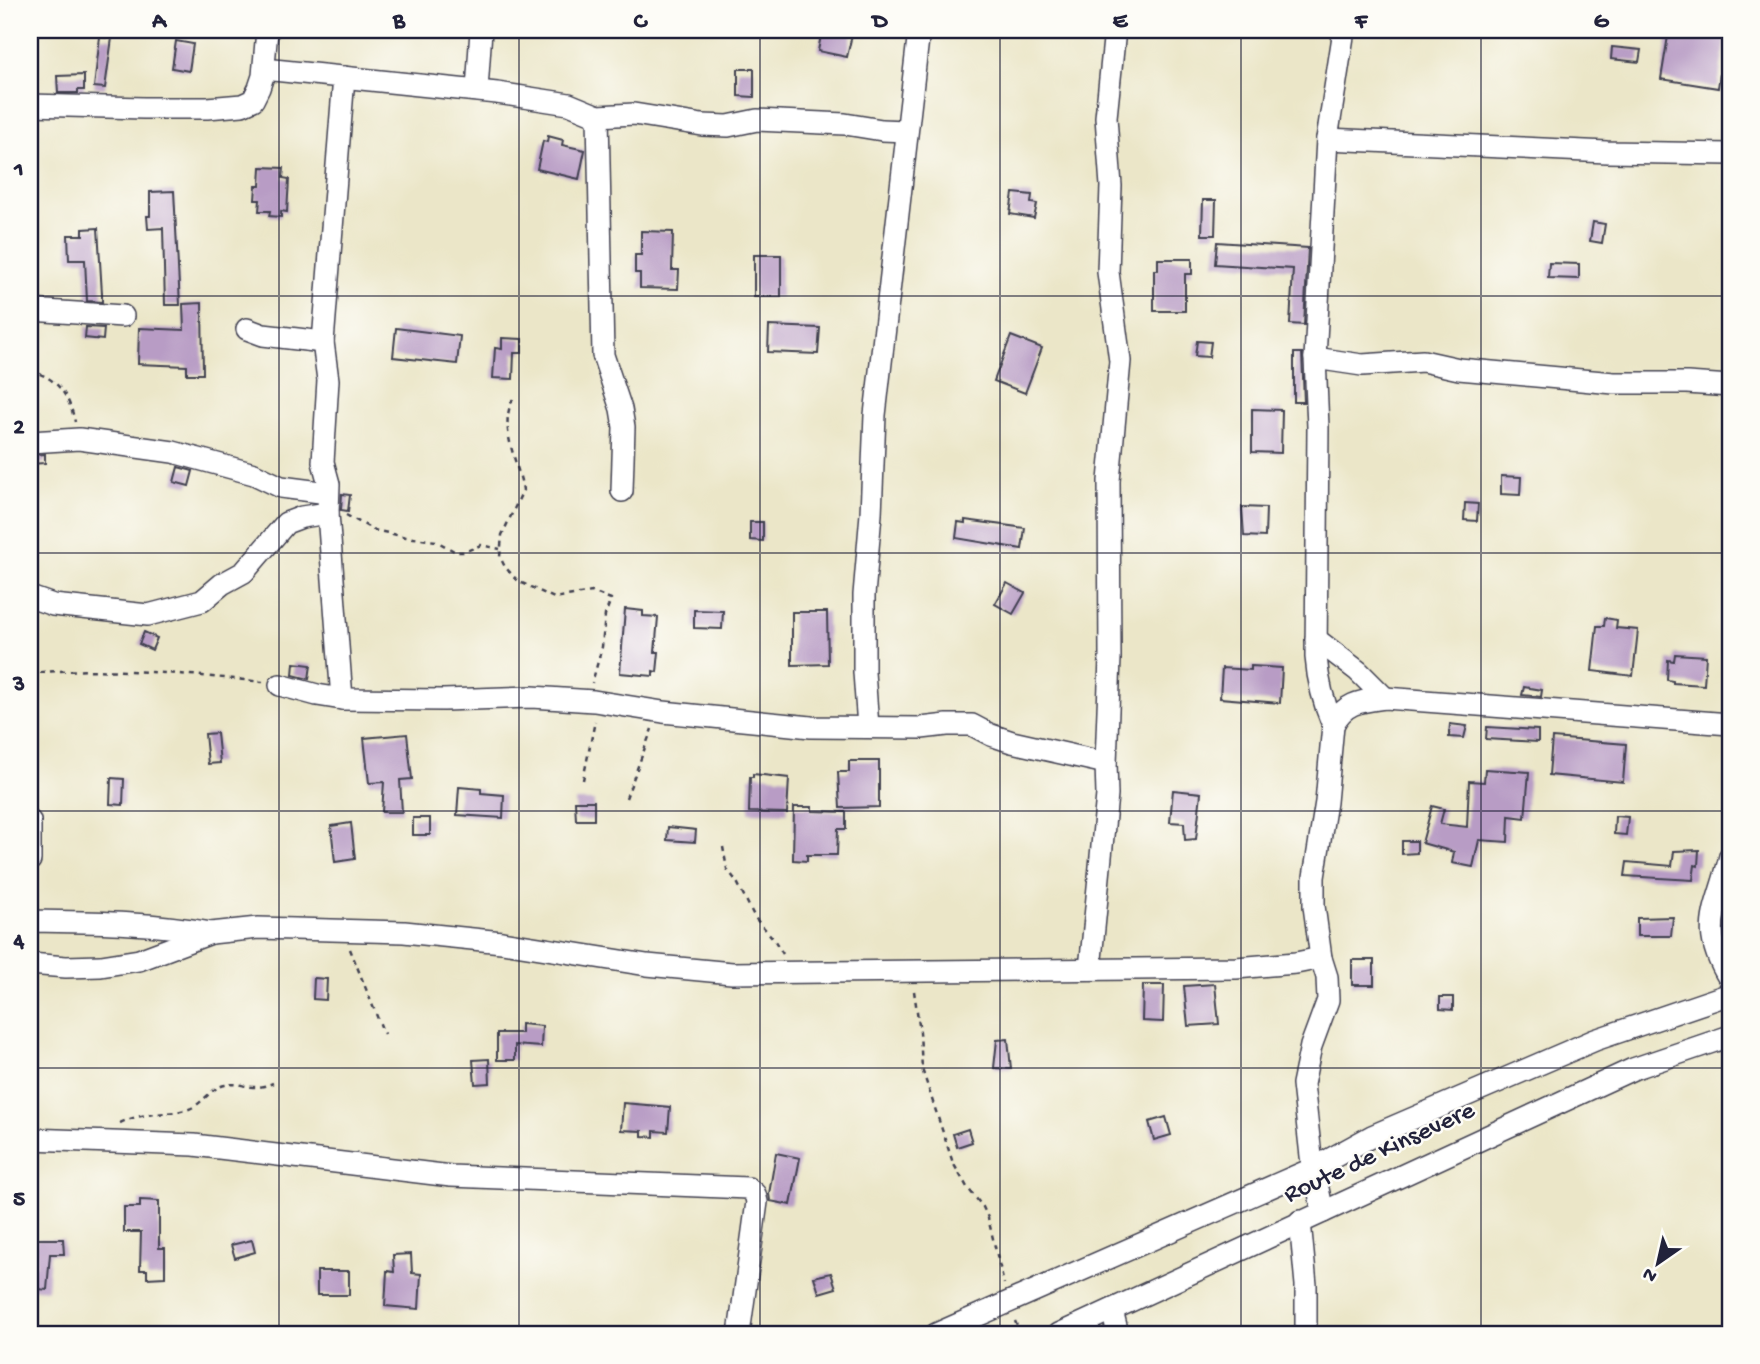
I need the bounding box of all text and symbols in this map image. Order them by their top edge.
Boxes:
text: A [151,9,167,36]
text: B [392,9,406,36]
text: C [634,9,649,36]
text: D [871,9,889,36]
text: E [1113,9,1129,36]
text: F [1354,9,1369,36]
text: G [1594,9,1610,36]
text: 1 [13,157,24,184]
text: 2 [13,415,25,442]
text: 3 [12,672,25,699]
text: 4 [13,929,25,956]
street label: Route de Kinsevere [1280,1096,1481,1212]
text: 5 [13,1187,25,1214]
north arrow [1624,1228,1694,1298]
text: N [1639,1261,1662,1287]

